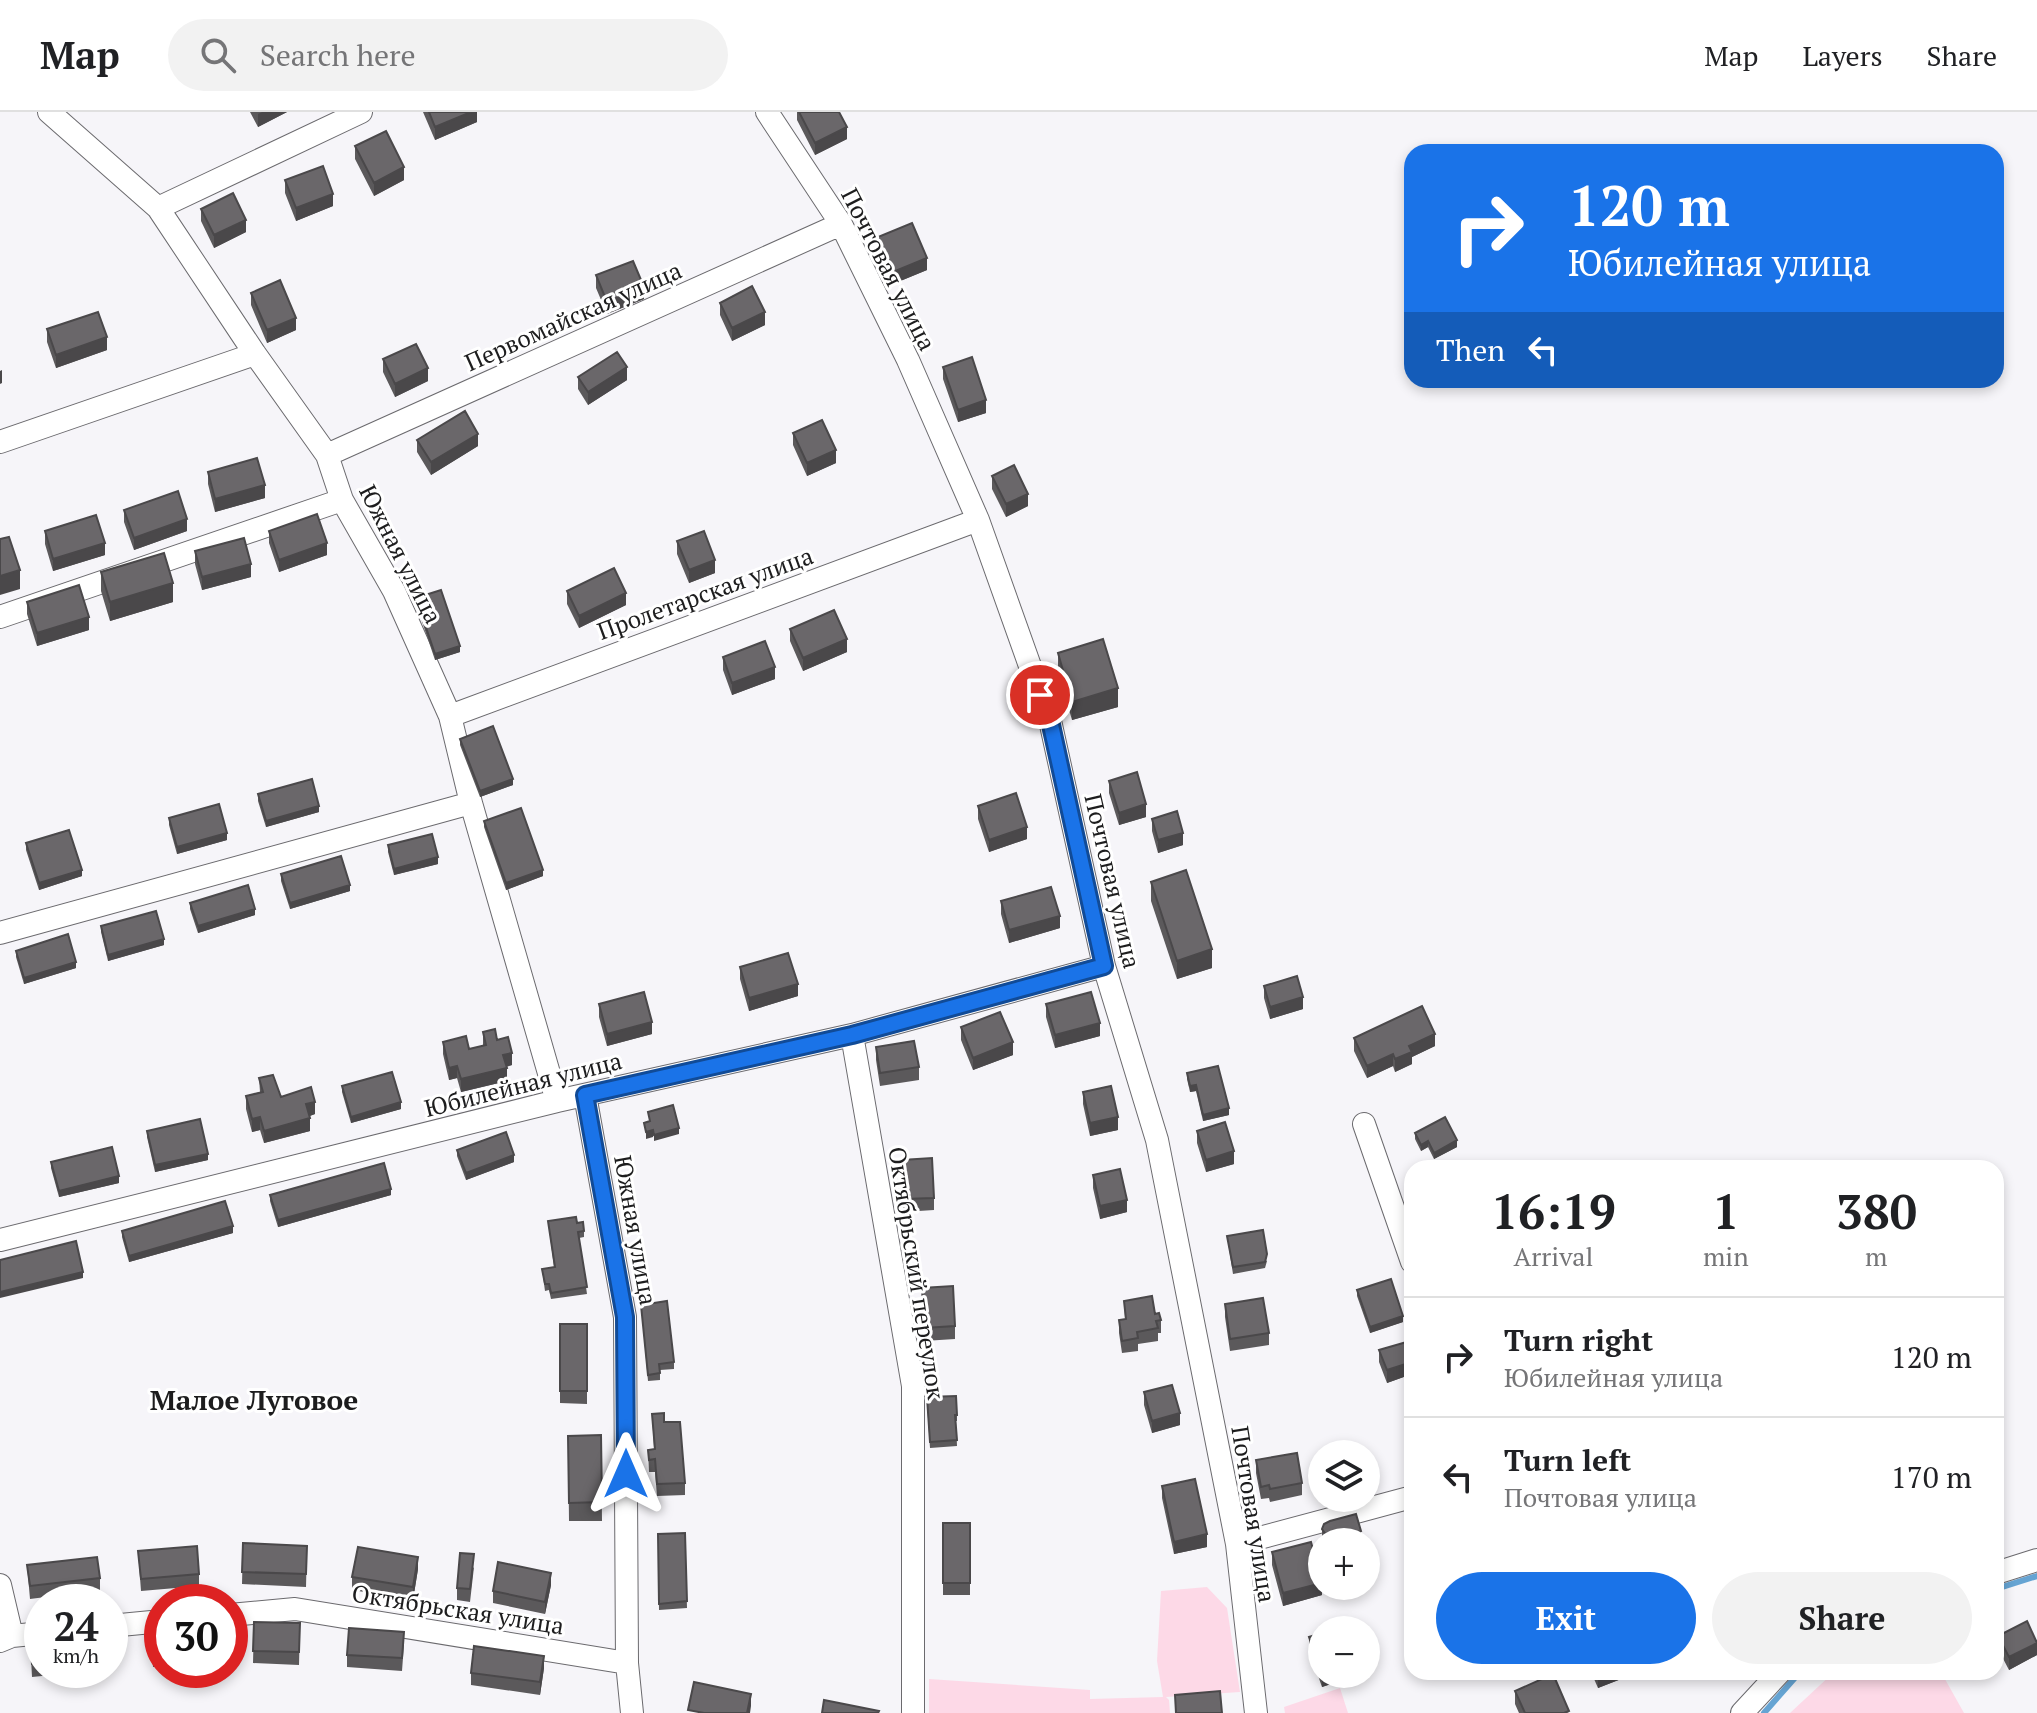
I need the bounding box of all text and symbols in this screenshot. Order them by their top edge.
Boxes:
search box [168,19,728,91]
text: Map [40,30,120,80]
icon: search [196,33,240,77]
text: Search here [260,35,416,75]
text: Map [1704,37,1758,74]
text: Layers [1802,37,1883,74]
text: Share [1927,37,1997,74]
text: 120 m [1568,168,1730,242]
icon: right [1436,176,1540,280]
street label: Почтовая улица [834,182,944,356]
text: Юбилейная улица [1568,239,1871,286]
street label: Первомайская улица [459,254,687,378]
icon: left [1521,328,1565,372]
text: Then [1436,330,1505,370]
street label: Южная улица [352,479,450,629]
street label: Пролетарская улица [593,539,817,647]
pin [1006,661,1074,729]
icon: arrive [1018,673,1062,717]
street label: Почтовая улица [1077,791,1149,971]
street label: Юбилейная улица [421,1044,625,1124]
street label: Октябрьский переулок [881,1144,953,1402]
street label: Южная улица [607,1153,665,1307]
text: 16:19 [1491,1179,1616,1243]
text: 1 [1712,1179,1739,1243]
text: 380 [1836,1179,1917,1243]
text: Arrival [1514,1239,1593,1273]
text: min [1703,1239,1749,1273]
text: m [1865,1239,1888,1273]
text: Turn right [1504,1320,1653,1360]
icon: right [1436,1335,1480,1379]
text: 120 m [1891,1337,1972,1377]
text: Юбилейная улица [1504,1360,1723,1394]
district label: Малое Луговое [150,1381,358,1418]
street label: Почтовая улица [1224,1424,1284,1604]
position arrow [584,1432,668,1516]
map controls [1308,1440,1380,1688]
button: layers [1308,1440,1380,1512]
text: Turn left [1504,1440,1631,1480]
icon: left [1436,1455,1480,1499]
text: 170 m [1891,1457,1972,1497]
text: Почтовая улица [1504,1480,1697,1514]
button: + [1308,1528,1380,1600]
button: Exit [1436,1572,1696,1664]
button: Share [1712,1572,1972,1664]
street label: Октябрьская улица [350,1576,566,1642]
speed limit sign: 30 [144,1584,248,1688]
text: 24 [53,1599,99,1652]
button: − [1308,1616,1380,1688]
text: km/h [53,1642,99,1669]

